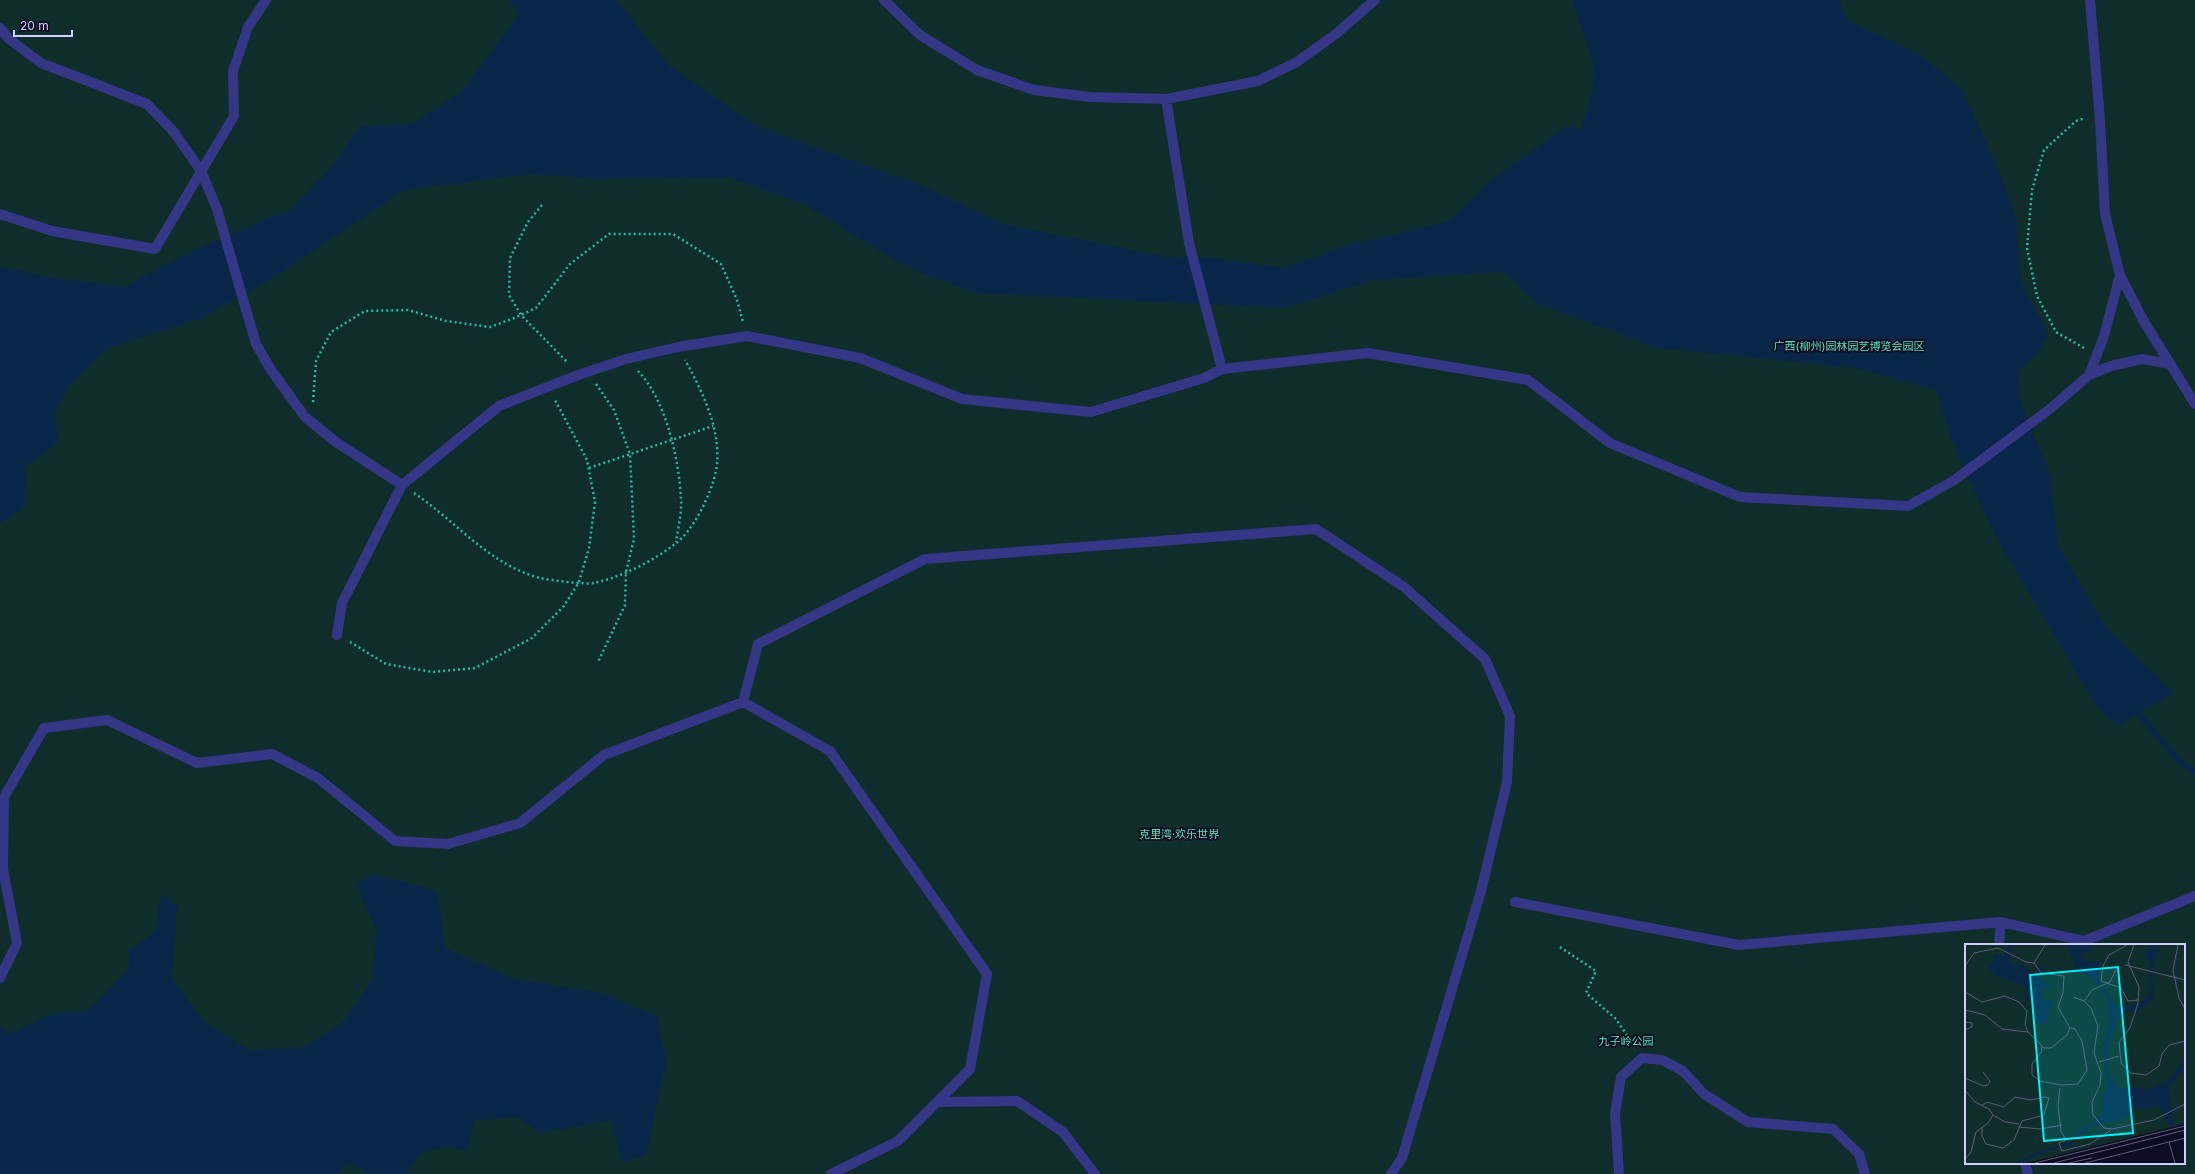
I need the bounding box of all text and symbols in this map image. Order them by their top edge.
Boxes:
scale bar [14,12,72,38]
text: 20 m [20,18,49,33]
park label: 广西(柳州)园林园艺博览会园区 [1773,339,1925,353]
park label: 克里湾·欢乐世界 [1139,827,1220,841]
inset map [1965,944,2185,1164]
park label: 九子岭公园 [1599,1034,1654,1048]

